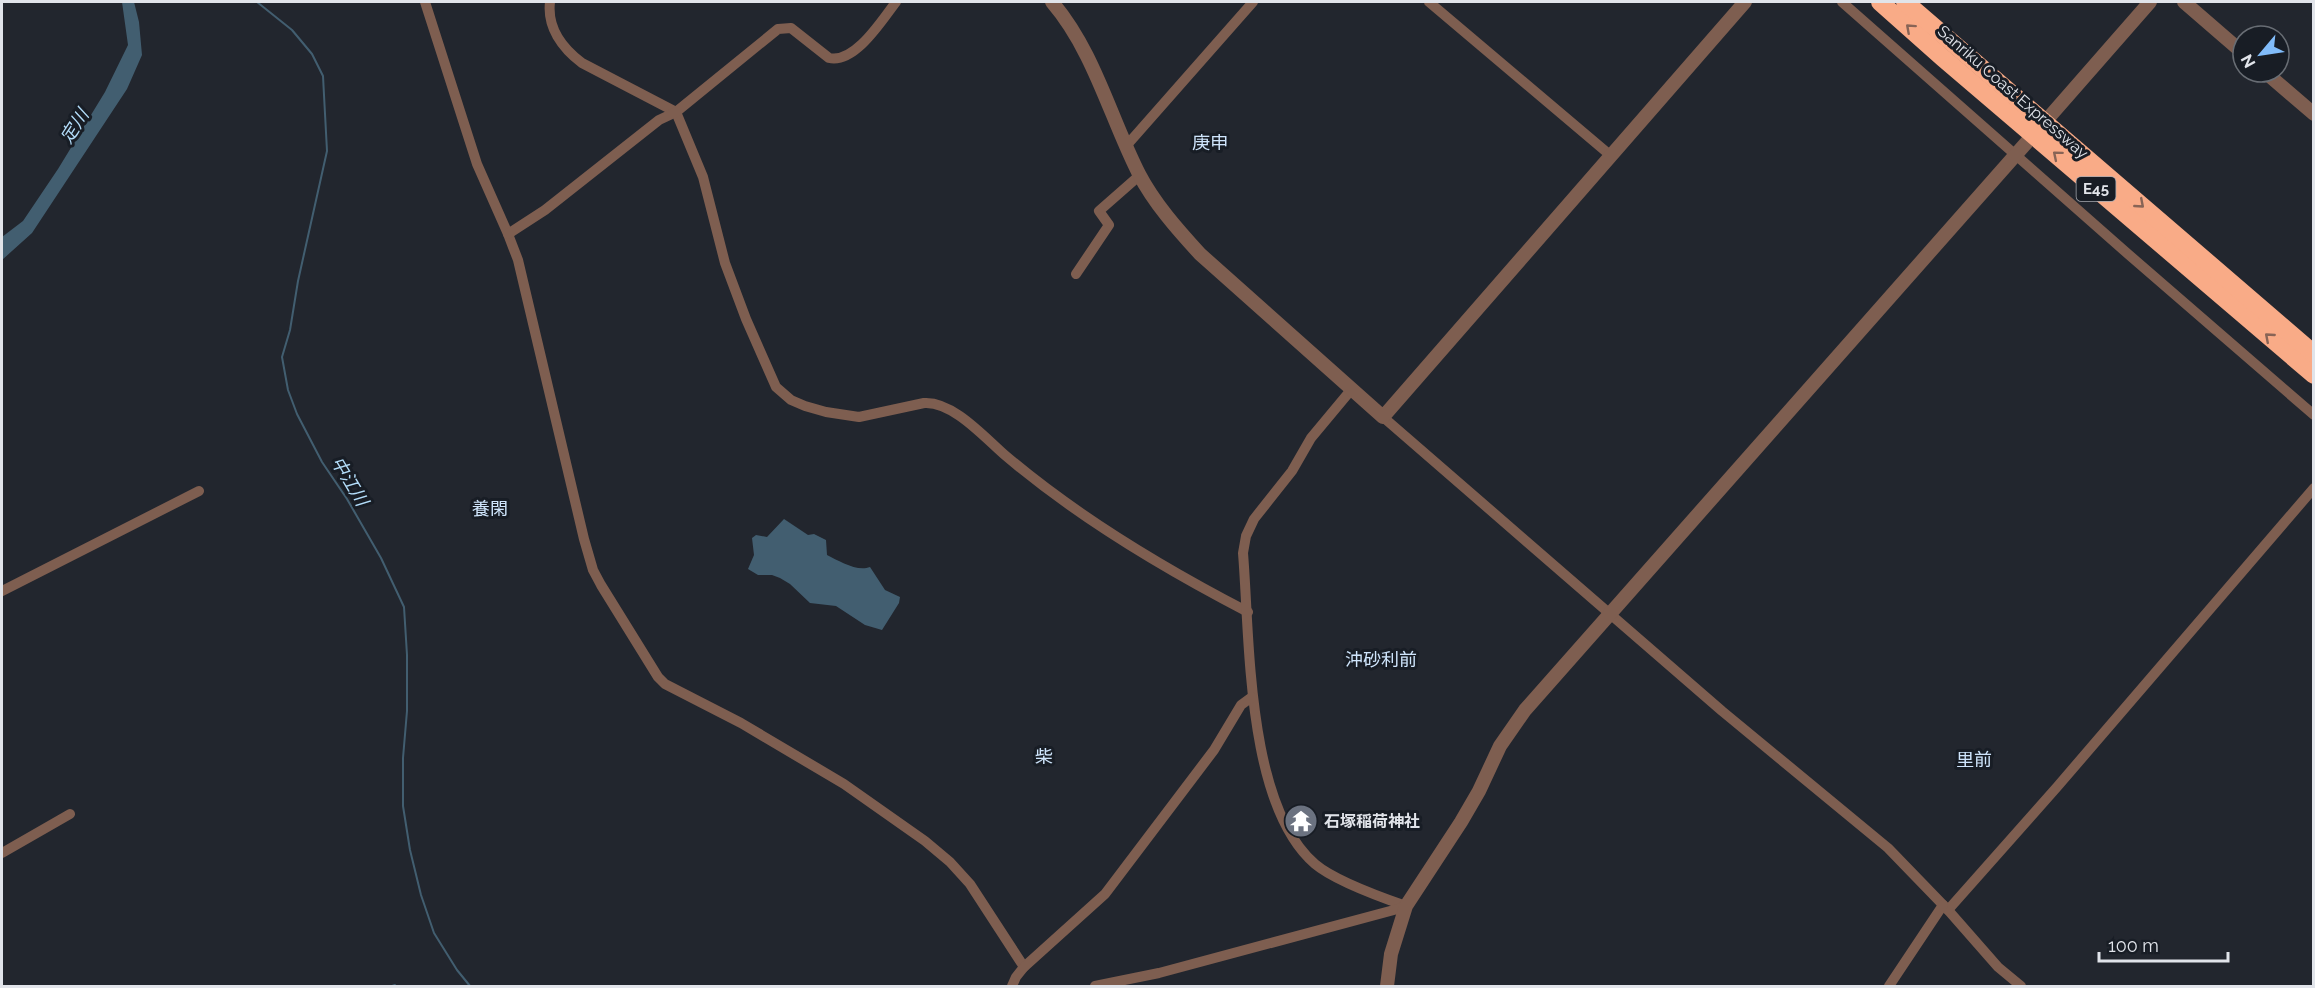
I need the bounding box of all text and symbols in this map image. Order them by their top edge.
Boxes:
street label: Sanriku Coast Expressway [1934,22,2092,163]
one-way arrow [1906,24,1916,35]
north arrow [2231,24,2291,84]
text: N [2237,51,2260,71]
water label: 定川 [55,104,94,147]
district label: 庚申 [1192,132,1228,153]
one-way arrow [2053,151,2064,162]
road number: E45 [2076,177,2116,201]
one-way arrow [2133,197,2144,208]
one-way arrow [2265,333,2276,344]
water label: 中江川 [327,452,374,511]
district label: 養閑 [472,498,508,519]
district label: 沖砂利前 [1345,649,1417,670]
district label: 柴 [1035,746,1053,767]
district label: 里前 [1956,749,1992,770]
temple icon: 石塚稲荷神社 [1283,803,1319,839]
place label: 石塚稲荷神社 [1324,812,1420,831]
scale bar [2099,925,2228,963]
text: 100 m [2108,935,2159,956]

